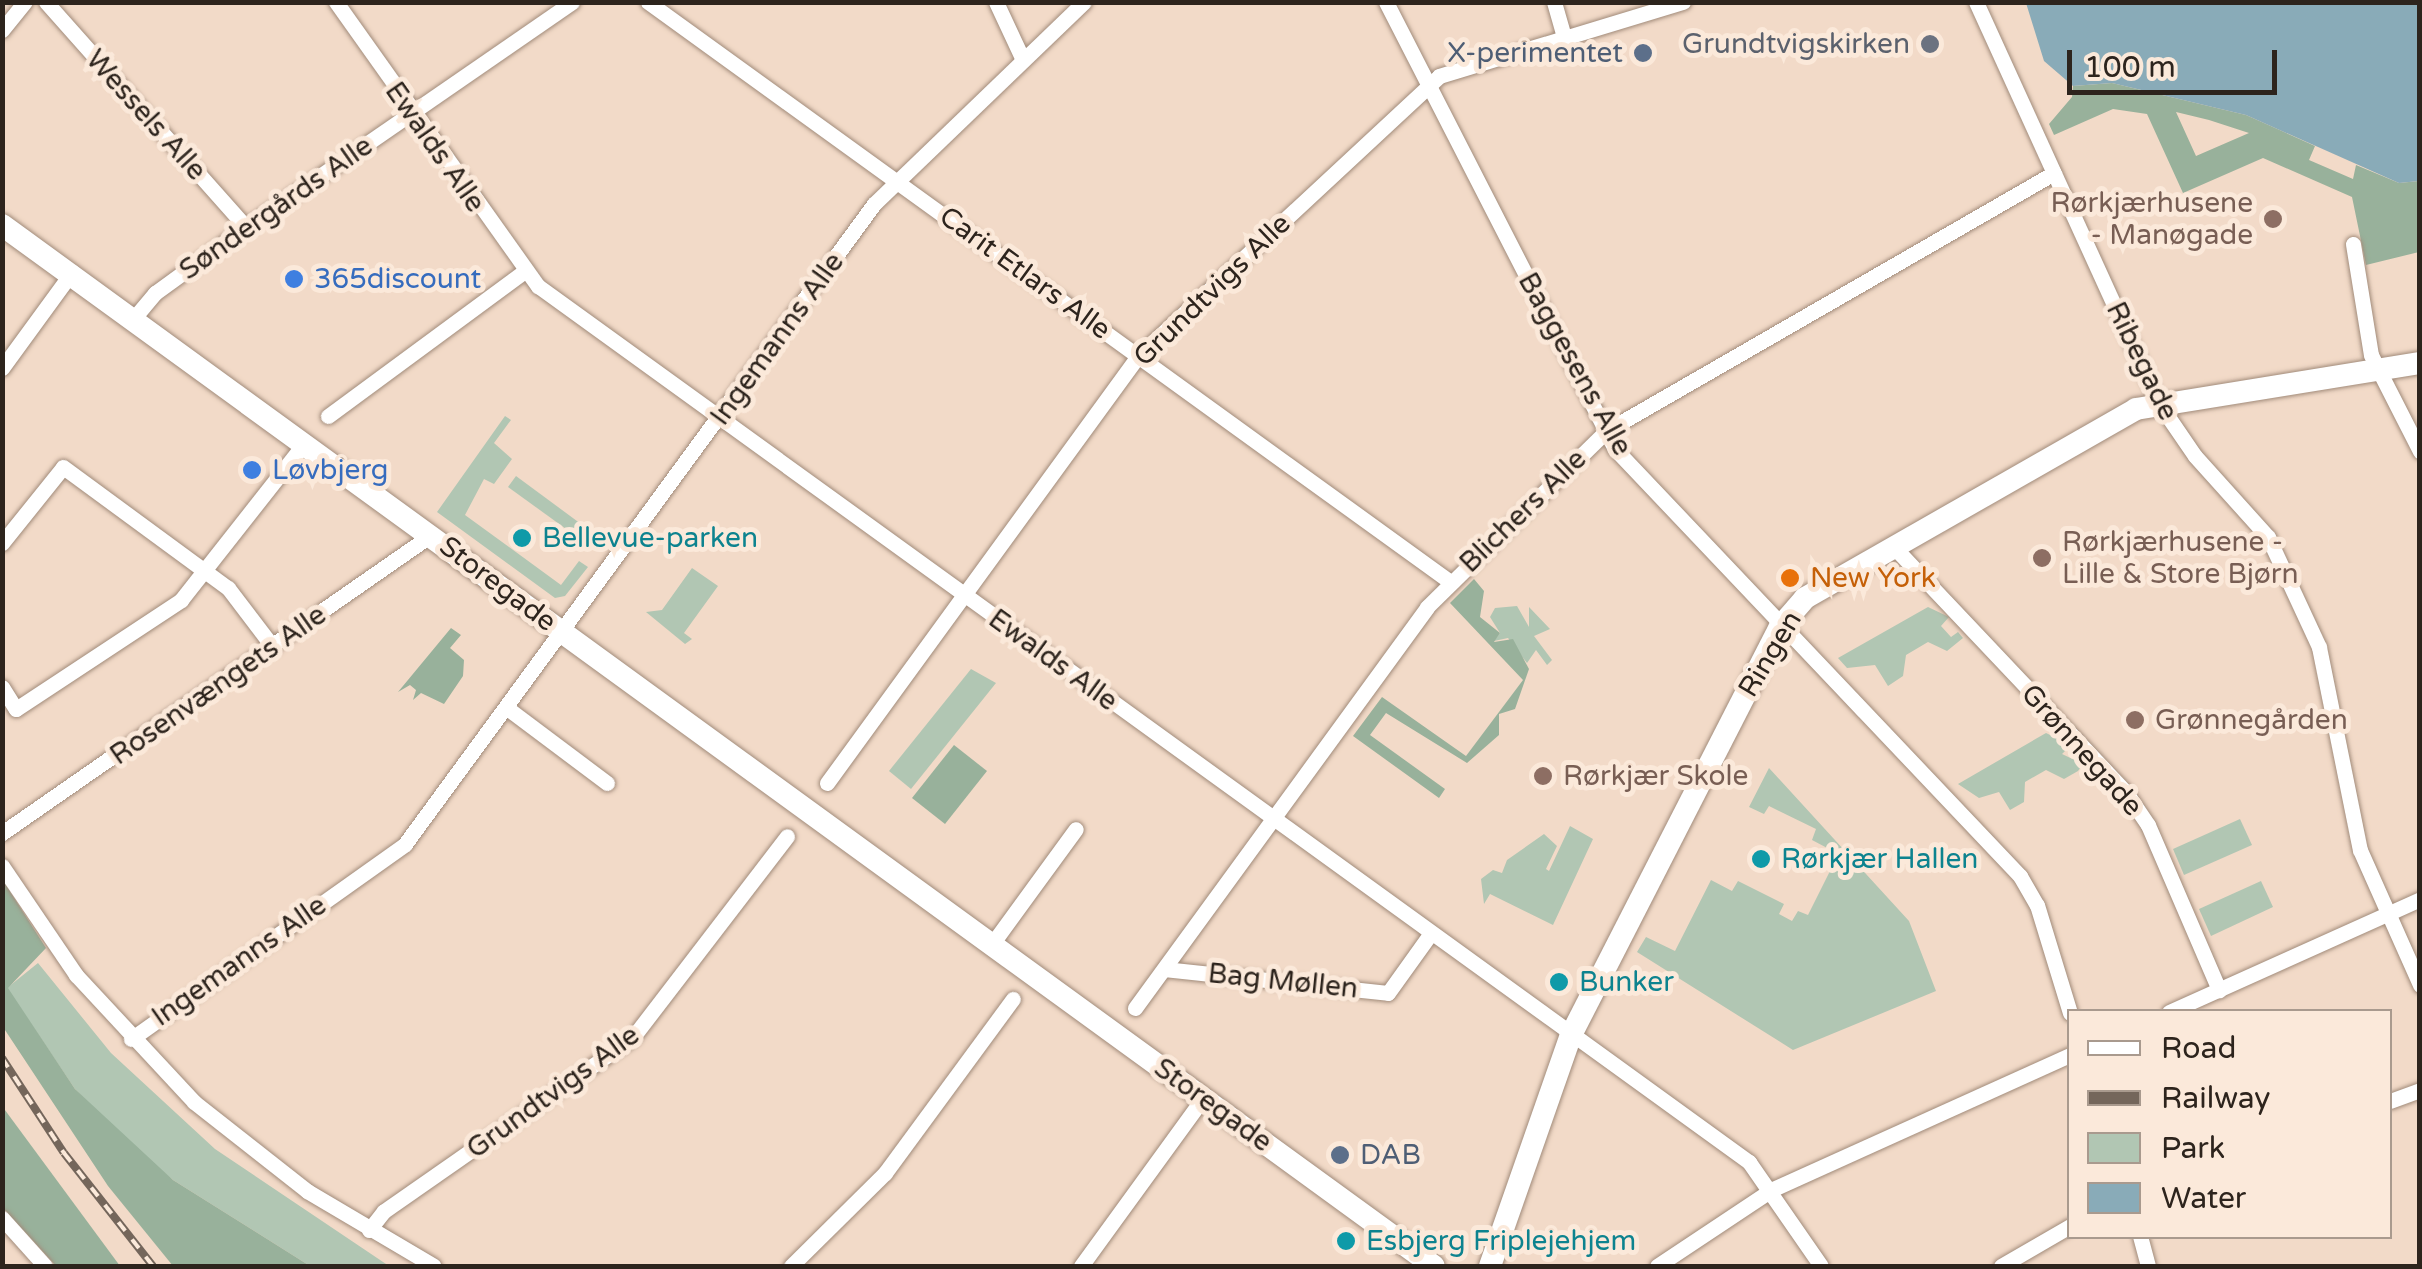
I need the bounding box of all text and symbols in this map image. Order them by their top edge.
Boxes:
place label: Grundtvigskirken [1682,27,1910,61]
scale bar [2072,30,2282,92]
marker: Grundtvigskirken [1919,33,1941,55]
place label: X-perimentet [1447,36,1623,70]
marker: X-perimentet [1632,42,1654,64]
street label: Wessels Alle [79,43,213,187]
text: 100 m [2084,49,2176,86]
street label: Ewalds Alle [378,76,492,218]
street label: Søndergårds Alle [173,129,379,287]
place label: Rørkjærhusene - Manøgade [2051,186,2253,252]
street label: Carit Etlars Alle [933,200,1117,346]
street label: Grundtvigs Alle [1127,207,1297,373]
marker: Rørkjærhusene - Manøgade [2262,208,2284,230]
street label: Ingemanns Alle [703,246,851,432]
place label: 365discount [314,262,481,296]
street label: Baggesens Alle [1511,267,1639,461]
marker: 365discount [283,268,305,290]
street label: Ribegade [2099,296,2185,426]
street label: Blichers Alle [1453,442,1593,580]
place label: Løvbjerg [272,453,388,487]
marker: Løvbjerg [241,459,263,481]
place label: Bellevue-parken [542,521,758,555]
place label: Rørkjærhusene - Lille & Store Bjørn [2062,525,2299,591]
marker: Bellevue-parken [511,527,533,549]
street label: Storegade [433,529,563,639]
marker: Rørkjærhusene - Lille & Store Bjørn [2031,547,2053,569]
place label: New York [1810,561,1936,595]
marker: New York [1779,567,1801,589]
street label: Rosenvængets Alle [104,598,332,772]
street label: Ewalds Alle [982,602,1124,718]
street label: Ringen [1731,605,1809,703]
street label: Grønnegade [2014,677,2150,823]
place label: Grønnegården [2155,703,2348,737]
marker: Grønnegården [2124,709,2146,731]
place label: Rørkjær Skole [1563,759,1748,793]
marker: Rørkjær Skole [1532,765,1554,787]
place label: Rørkjær Hallen [1781,842,1978,876]
marker: Rørkjær Hallen [1750,848,1772,870]
street label: Ingemanns Alle [145,888,333,1034]
street label: Bag Møllen [1206,956,1360,1006]
place label: Bunker [1579,965,1674,999]
marker: Bunker [1548,971,1570,993]
legend [2067,1009,2392,1239]
street label: Grundtvigs Alle [460,1018,646,1166]
text: Road [2161,1030,2236,1067]
street label: Storegade [1148,1051,1278,1159]
text: Railway [2161,1080,2270,1117]
text: Park [2161,1130,2225,1167]
place label: DAB [1360,1138,1421,1172]
marker: DAB [1329,1144,1351,1166]
text: Water [2161,1180,2246,1217]
place label: Esbjerg Friplejehjem [1366,1224,1636,1258]
marker: Esbjerg Friplejehjem [1335,1230,1357,1252]

